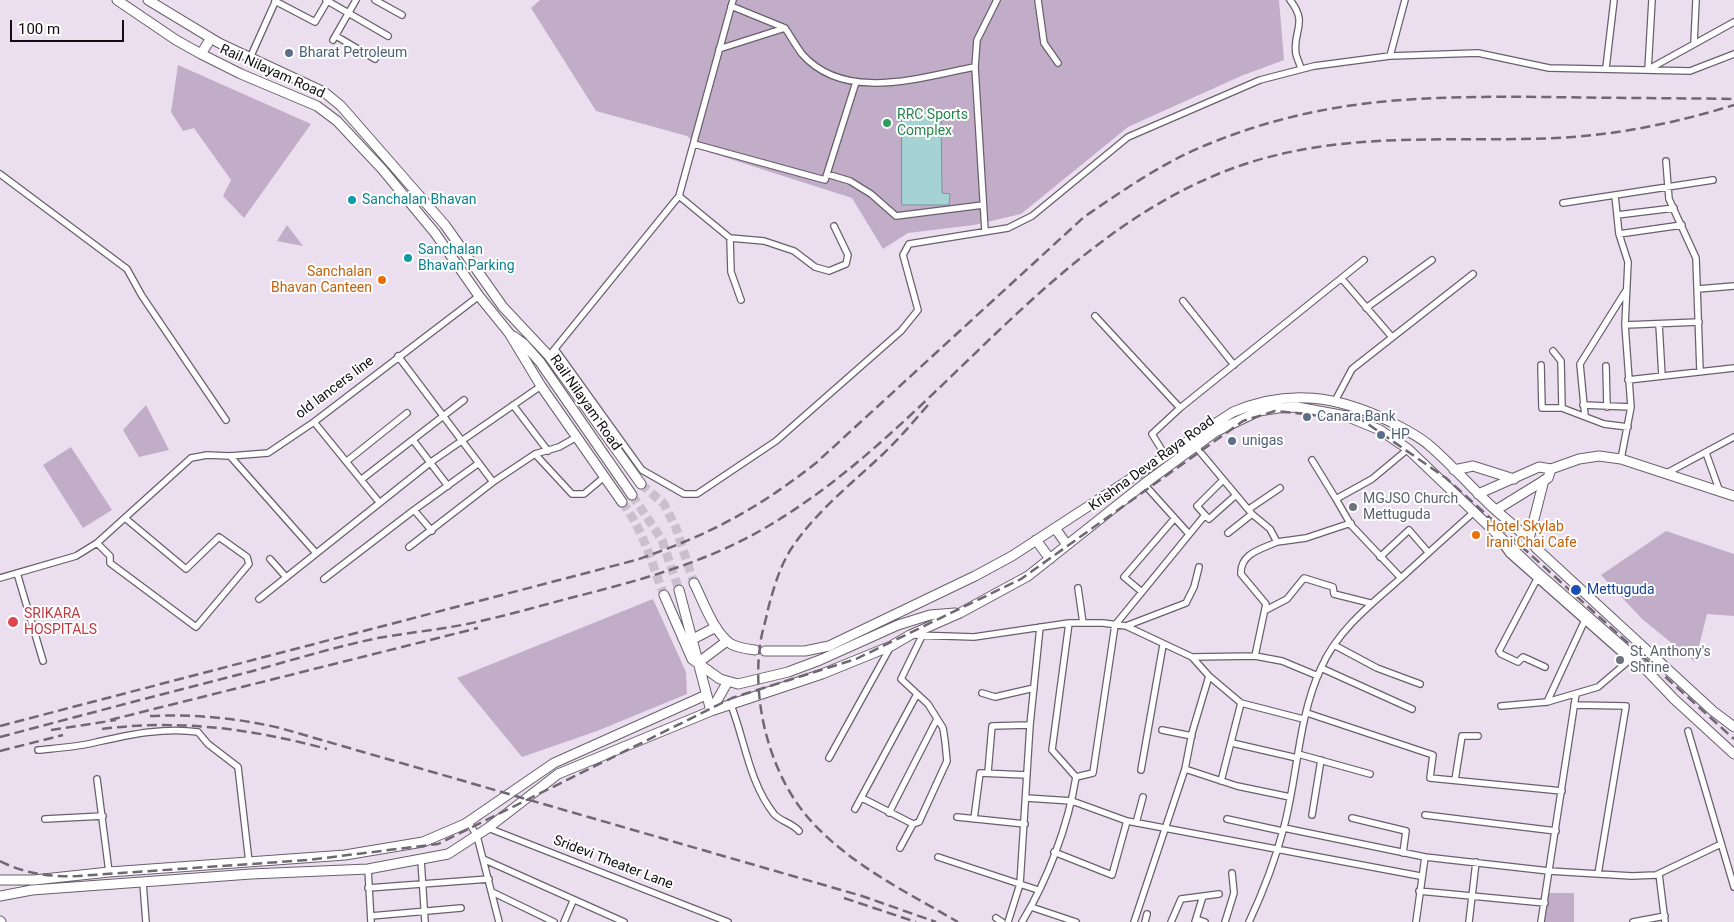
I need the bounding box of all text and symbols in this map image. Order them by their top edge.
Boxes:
scale bar [12,10,126,42]
text: 100 m [18,20,60,38]
street label: Rail Nilayam Road [217,41,327,103]
place label: Bharat Petroleum [299,45,407,61]
marker: Bharat Petroleum [283,47,295,59]
place label: RRC Sports Complex [897,107,968,140]
marker: RRC Sports Complex [881,117,893,129]
place label: Sanchalan Bhavan [362,192,477,208]
marker: Sanchalan Bhavan [346,194,358,206]
place label: Sanchalan Bhavan Parking [418,242,515,274]
marker: Sanchalan Bhavan Parking [402,252,414,264]
place label: Sanchalan Bhavan Canteen [271,264,372,296]
marker: Sanchalan Bhavan Canteen [376,274,388,286]
street label: Rail Nilayam Road [546,352,624,454]
street label: old lancers line [293,353,377,423]
place label: Canara Bank [1317,409,1396,425]
marker: Canara Bank [1301,411,1313,423]
street label: Krishna Deva Raya Road [1086,413,1218,515]
place label: HP [1391,427,1410,443]
marker: HP [1375,429,1387,441]
place label: unigas [1242,433,1284,449]
marker: unigas [1226,435,1238,447]
place label: MGJSO Church Mettuguda [1363,491,1458,524]
marker: MGJSO Church Mettuguda [1347,501,1359,513]
place label: Hotel Skylab Irani Chai Cafe [1486,519,1577,552]
marker: Hotel Skylab Irani Chai Cafe [1470,529,1482,541]
place label: Mettuguda [1587,582,1655,598]
marker: Mettuguda [1569,583,1583,597]
place label: SRIKARA HOSPITALS [24,606,97,638]
marker: SRIKARA HOSPITALS [6,615,20,629]
place label: St. Anthony's Shrine [1630,644,1711,676]
marker: St. Anthony's Shrine [1614,654,1626,666]
street label: Sridevi Theater Lane [551,832,675,894]

